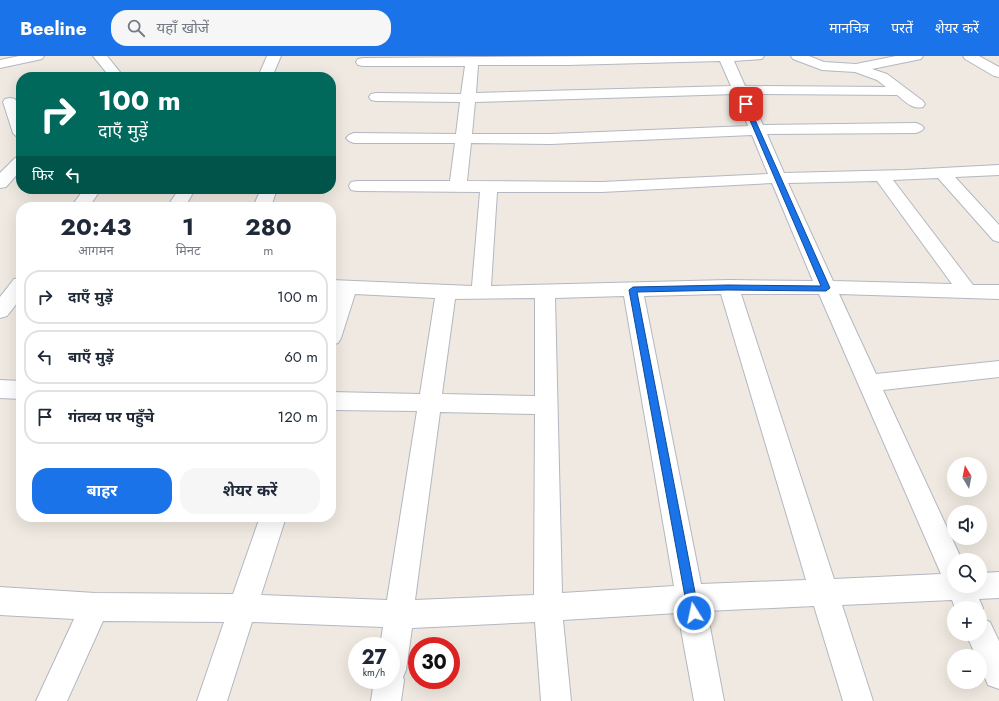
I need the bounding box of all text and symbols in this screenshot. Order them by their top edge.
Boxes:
search box [111,10,391,46]
text: Beeline [20,15,87,42]
icon: search [125,17,147,39]
text: यहाँ खोजें [157,17,209,39]
text: मानचित्र [829,18,869,38]
text: परतें [891,18,913,38]
text: शेयर करें [935,18,979,38]
text: 100 m [98,80,181,121]
pin [729,87,763,121]
icon: right [32,88,84,140]
icon: arrive [735,93,757,115]
text: दाएँ मुड़ें [98,118,148,144]
text: फिर [32,164,54,186]
icon: left [62,164,84,186]
text: 20:43 [60,209,131,244]
text: 1 [182,209,194,244]
text: 280 [245,209,292,244]
text: आगमन [78,241,114,260]
text: मिनट [176,241,201,260]
text: m [263,241,273,260]
icon: right [34,286,56,308]
text: दाएँ मुड़ें [68,286,113,308]
text: 100 m [277,286,318,308]
icon: left [34,346,56,368]
text: बाएँ मुड़ें [68,346,114,368]
text: 60 m [284,346,318,368]
icon: arrive [34,406,56,428]
text: गंतव्य पर पहुँचे [68,406,154,428]
text: 120 m [278,406,318,428]
north arrow [947,457,987,497]
map controls [947,457,987,689]
button: बाहर [32,468,172,514]
button: शेयर करें [180,468,320,514]
button: sound [947,505,987,545]
button: search [947,553,987,593]
position arrow [673,592,715,634]
button: + [947,601,987,641]
speed limit sign: 30 [408,637,460,689]
text: 27 [361,643,387,672]
button: − [947,649,987,689]
text: km/h [363,665,385,680]

